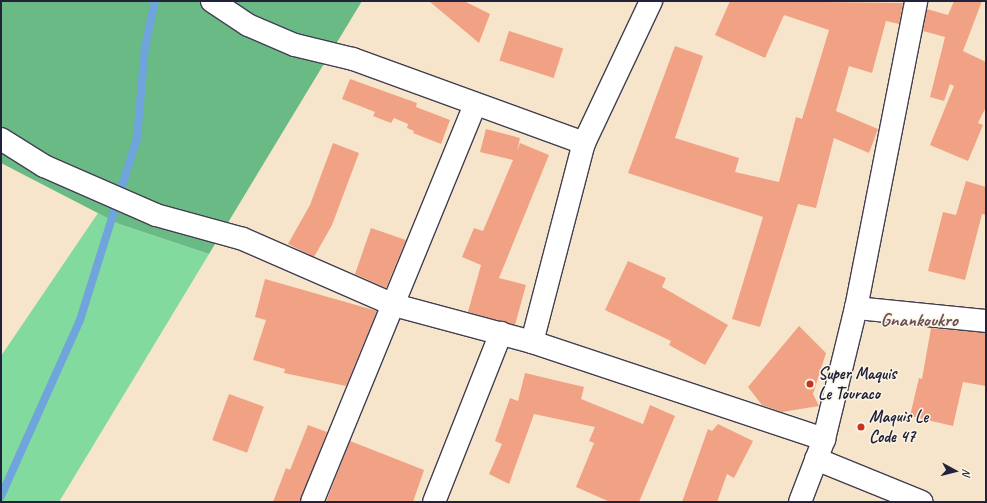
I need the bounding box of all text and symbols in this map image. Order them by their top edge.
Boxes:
district label: Gnankoukro [880,310,958,332]
place label: Super Maquis Le Touraco [818,364,897,404]
marker: Super Maquis Le Touraco [805,379,815,389]
place label: Maquis Le Code 47 [869,407,928,447]
marker: Maquis Le Code 47 [856,422,866,432]
north arrow [935,451,975,491]
text: N [960,468,974,477]

